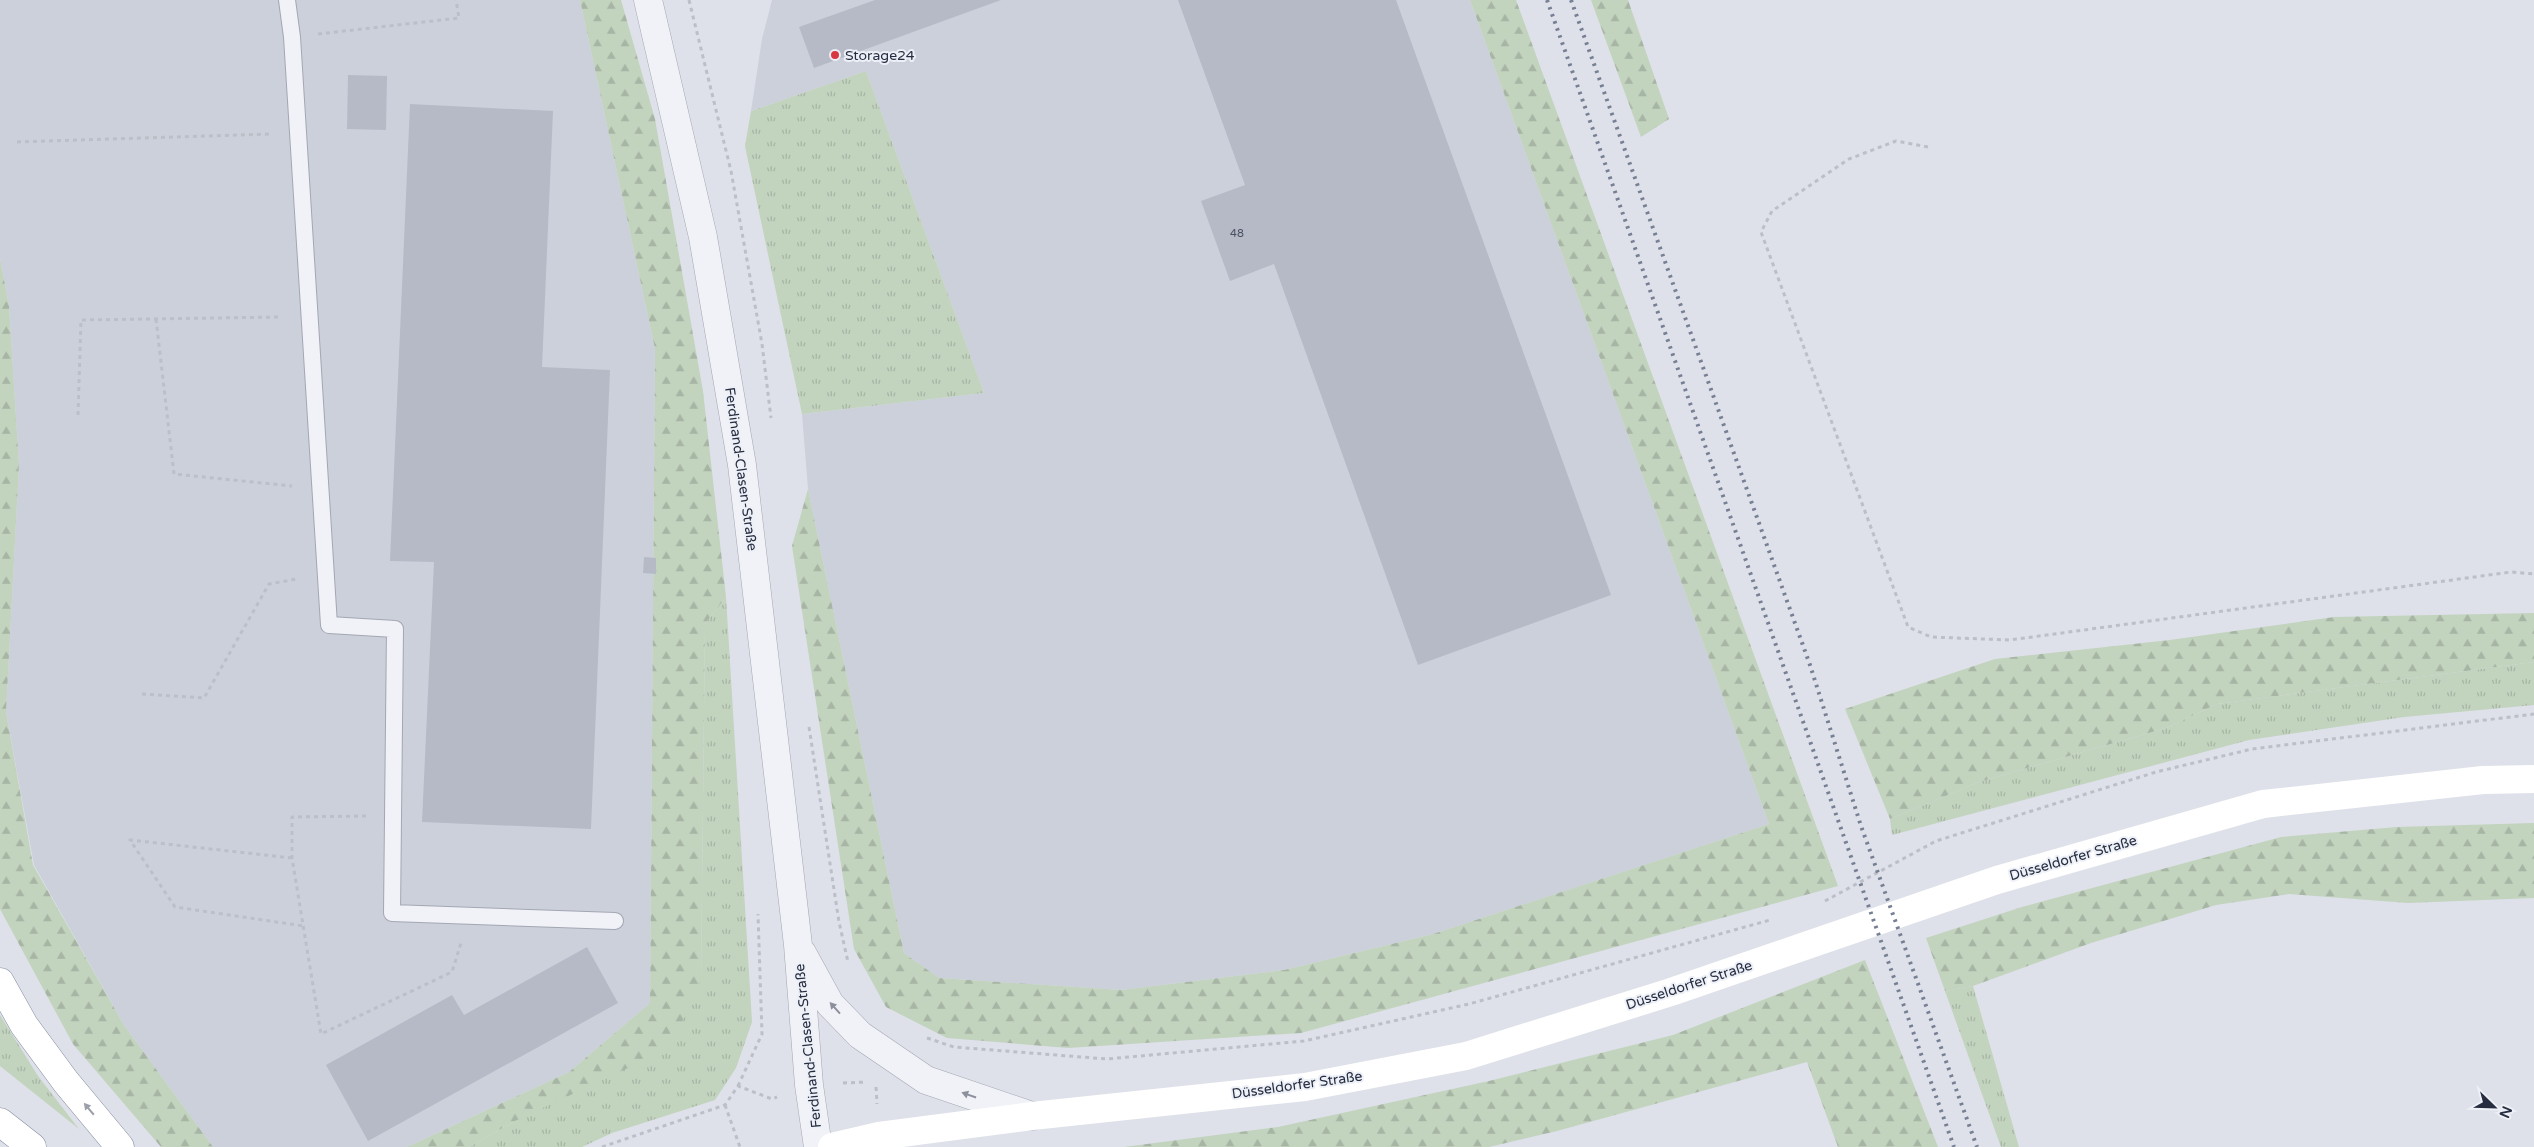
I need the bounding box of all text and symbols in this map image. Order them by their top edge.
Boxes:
place label: Storage24 [845,47,915,64]
marker: Storage24 [829,49,841,61]
house number: 48 [1230,227,1244,240]
street label: Ferdinand-Clasen-Straße [721,386,761,552]
street label: Düsseldorfer Straße [2007,832,2139,884]
street label: Düsseldorfer Straße [1624,957,1754,1013]
street label: Ferdinand-Clasen-Straße [791,963,825,1129]
one-way arrow [829,1003,841,1015]
street label: Düsseldorfer Straße [1231,1067,1363,1103]
north arrow [2469,1082,2519,1132]
one-way arrow [961,1091,976,1099]
one-way arrow [83,1103,94,1116]
text: N [2495,1103,2516,1120]

